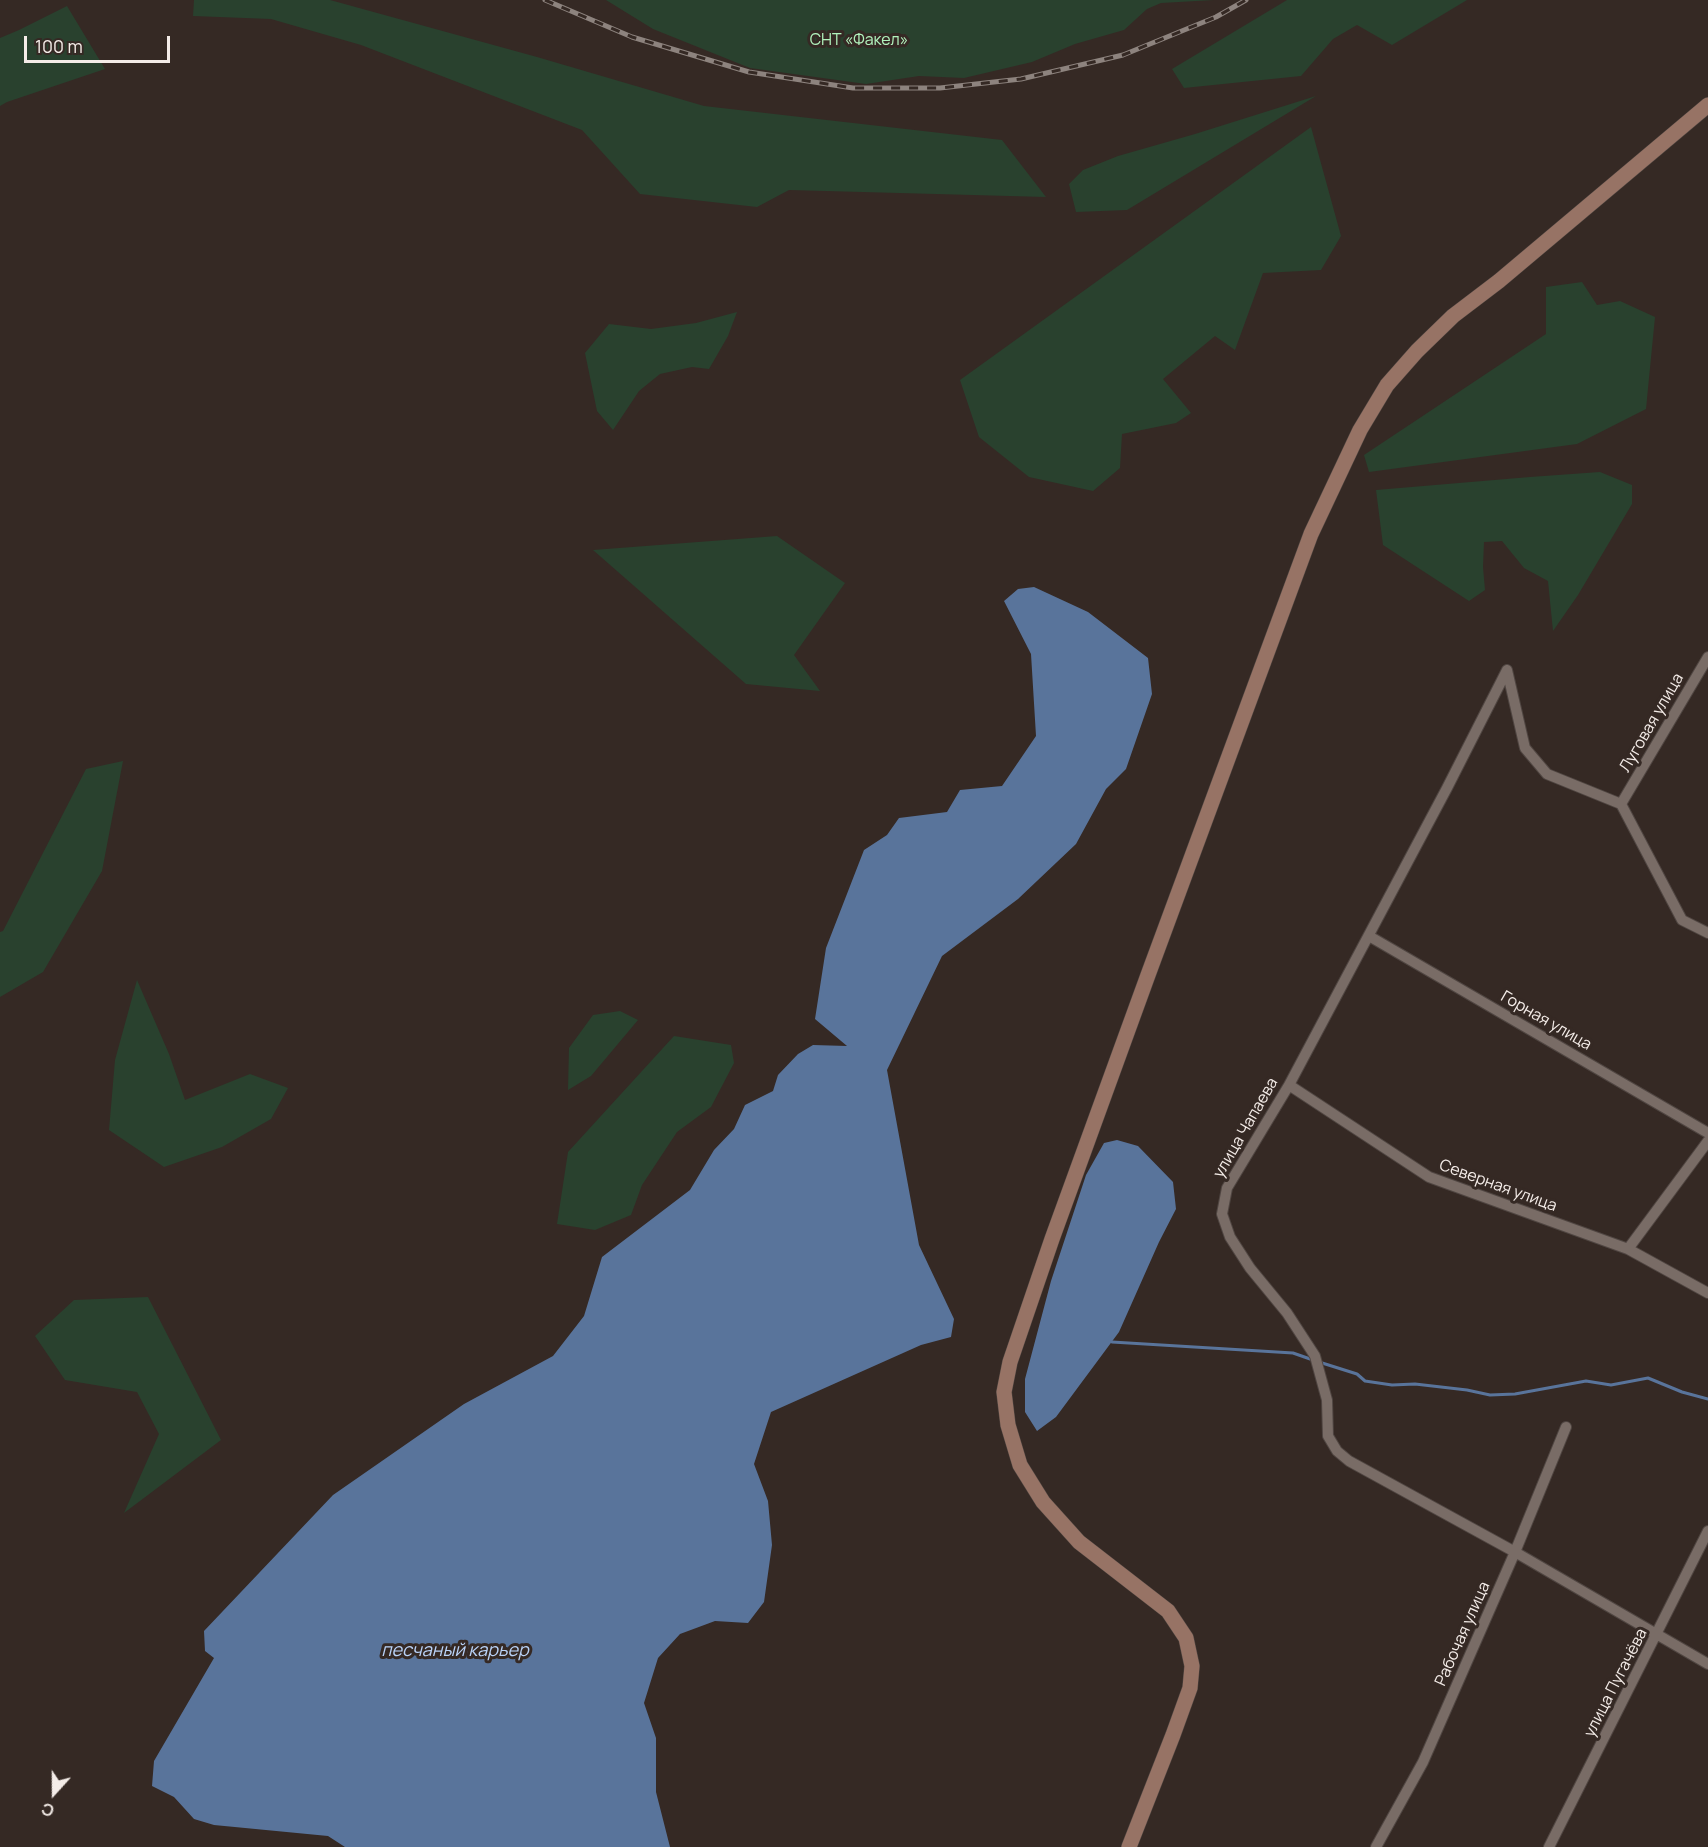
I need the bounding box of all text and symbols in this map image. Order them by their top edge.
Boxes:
scale bar [27,24,172,62]
park label: СНТ «Факел» [810,31,908,51]
text: 100 m [35,34,83,58]
street label: Луговая улица [1616,670,1688,776]
street label: Горная улица [1497,987,1595,1055]
street label: улица Чапаева [1210,1075,1282,1181]
street label: Северная улица [1437,1156,1559,1216]
street label: Рабочая улица [1431,1579,1495,1689]
street label: улица Пугачёва [1580,1625,1652,1741]
water label: песчаный карьер [381,1640,529,1662]
north arrow [24,1763,84,1823]
text: С [38,1797,57,1822]

